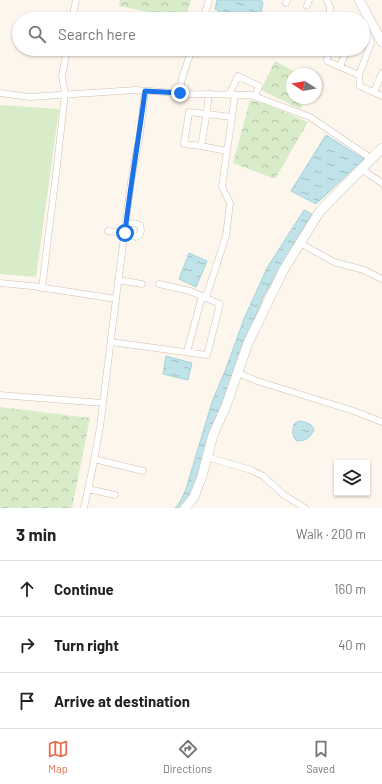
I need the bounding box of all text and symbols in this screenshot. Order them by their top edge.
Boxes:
search box [12,12,370,56]
icon: search [26,23,48,45]
text: Search here [58,25,136,43]
north arrow [286,68,322,104]
route end [171,84,189,102]
route start [116,224,134,242]
map controls [334,460,370,496]
button: layers [334,460,370,496]
text: 3 min [16,524,56,544]
text: Walk · 200 m [296,526,366,542]
icon: ahead [16,578,38,600]
text: Continue [54,580,114,598]
text: 160 m [334,581,366,597]
icon: right [16,634,38,656]
text: Turn right [54,636,119,654]
text: 40 m [338,637,366,653]
icon: arrive [16,690,38,712]
text: Arrive at destination [54,692,190,710]
tab: Map [47,738,69,775]
tab: Directions [163,738,212,775]
tab: Saved [306,738,335,775]

